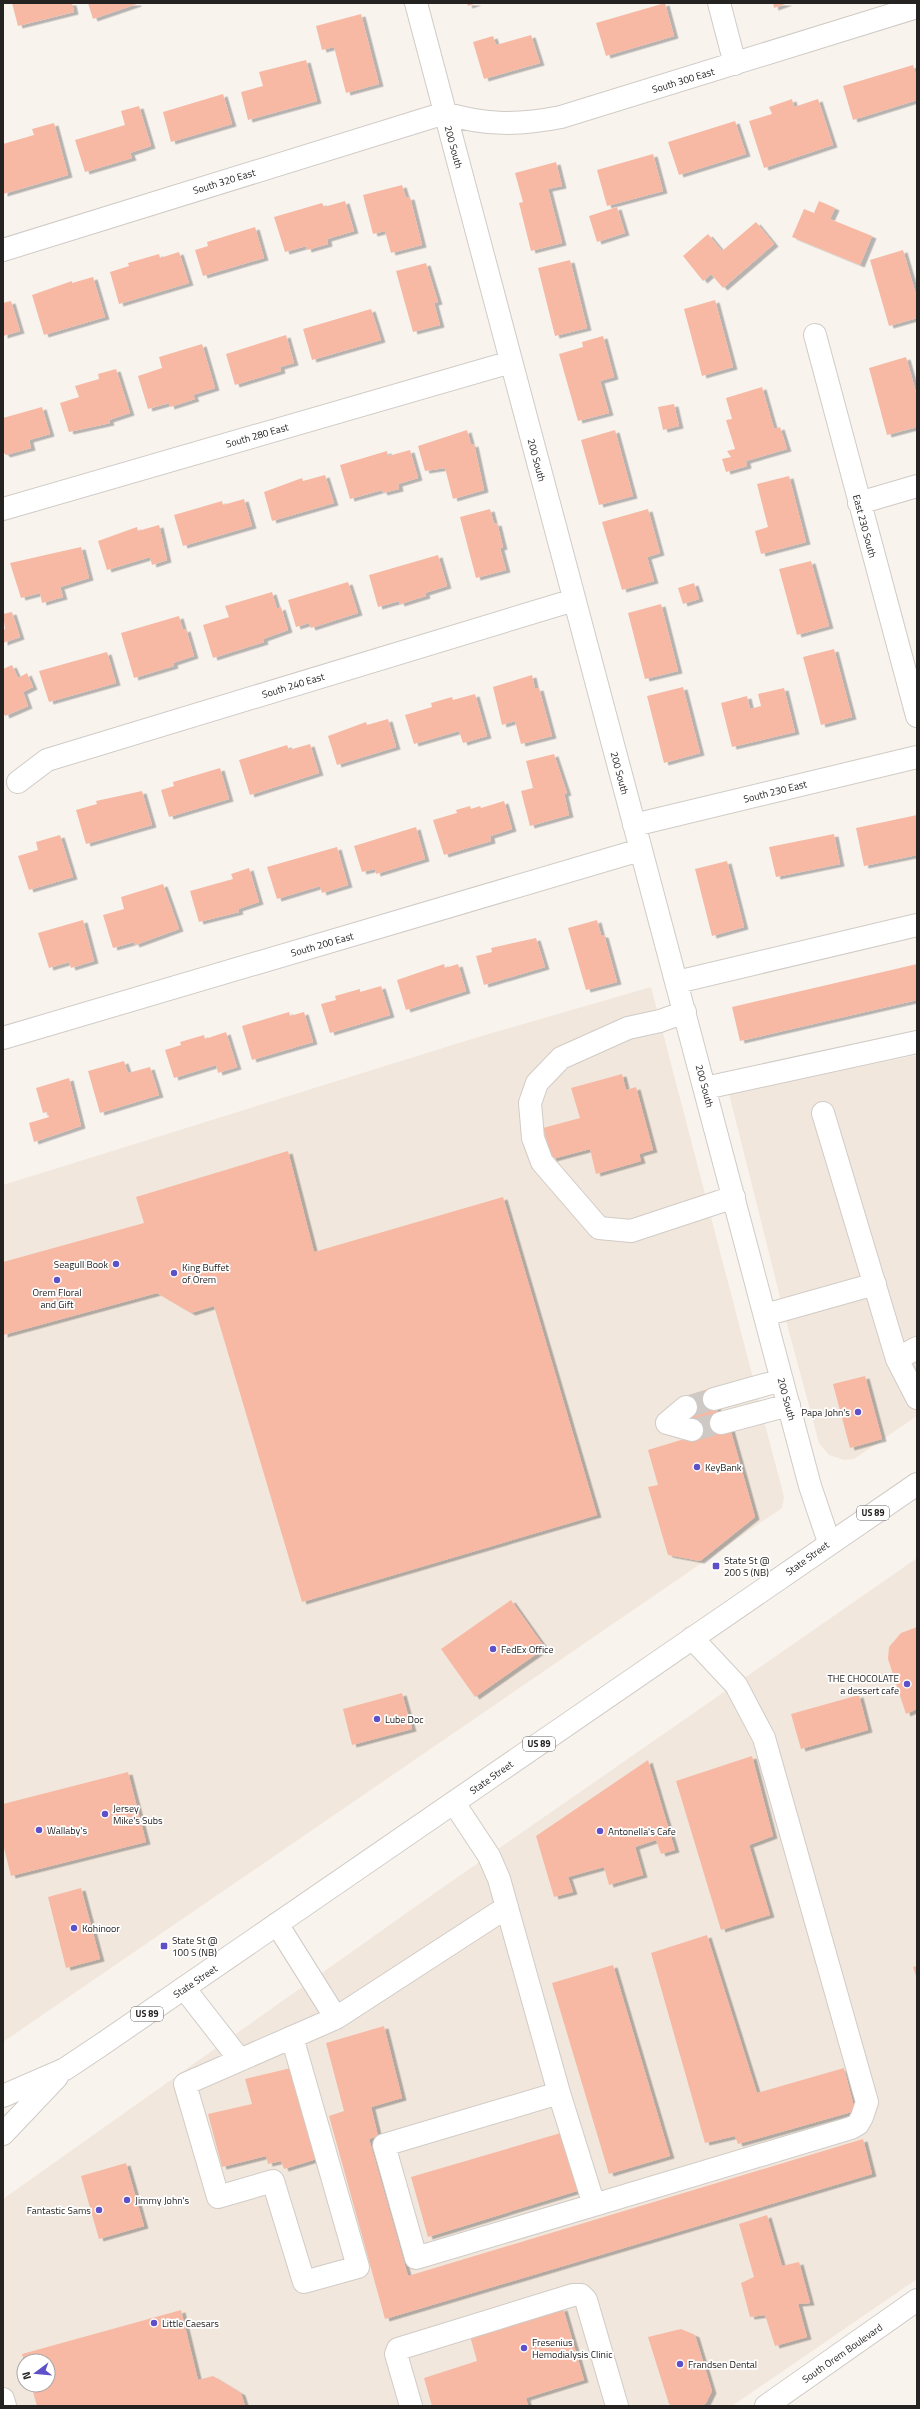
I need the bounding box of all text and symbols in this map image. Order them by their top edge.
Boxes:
street label: South 300 East [650,64,717,97]
street label: 200 South [441,124,466,170]
street label: South 320 East [191,165,258,198]
street label: South 280 East [224,419,291,452]
street label: 200 South [524,437,549,483]
street label: East 230 South [849,493,880,559]
street label: South 240 East [260,669,327,702]
street label: 200 South [607,750,632,796]
street label: South 230 East [742,776,809,807]
street label: South 200 East [289,928,356,961]
street label: 200 South [692,1063,717,1109]
place label: Seagull Book [54,1257,108,1272]
marker: Seagull Book [111,1259,121,1269]
place label: King Buffet of Orem [182,1260,230,1287]
marker: King Buffet of Orem [169,1268,179,1278]
marker: Orem Floral and Gift [52,1275,62,1285]
place label: Orem Floral and Gift [32,1285,82,1312]
street label: 200 South [774,1376,799,1422]
place label: Papa John's [801,1405,850,1420]
marker: Papa John's [853,1407,863,1417]
place label: KeyBank [705,1460,742,1475]
marker: KeyBank [692,1462,702,1472]
road number: US 89 [857,1506,889,1520]
street label: State Street [783,1537,832,1579]
place label: State St @ 200 S (NB) [724,1553,770,1580]
marker: State St @ 200 S (NB) [711,1561,721,1571]
place label: FedEx Office [501,1642,553,1657]
marker: FedEx Office [488,1644,498,1654]
place label: THE CHOCOLATE a dessert cafe [827,1671,899,1698]
marker: THE CHOCOLATE a dessert cafe [902,1679,912,1689]
place label: Lube Doc [385,1712,424,1727]
marker: Lube Doc [372,1714,382,1724]
road number: US 89 [523,1737,555,1751]
street label: State Street [466,1757,517,1798]
place label: Jersey Mike's Subs [113,1801,163,1828]
marker: Jersey Mike's Subs [100,1809,110,1819]
place label: Wallaby's [47,1823,87,1838]
place label: Antonella's Cafe [608,1824,676,1839]
marker: Wallaby's [34,1825,44,1835]
marker: Antonella's Cafe [595,1826,605,1836]
place label: Kohinoor [82,1921,120,1936]
marker: Kohinoor [69,1923,79,1933]
place label: State St @ 100 S (NB) [172,1933,218,1960]
marker: State St @ 100 S (NB) [159,1941,169,1951]
street label: State Street [170,1961,221,2002]
road number: US 89 [131,2007,163,2021]
place label: Jimmy John's [135,2193,190,2208]
marker: Jimmy John's [122,2195,132,2205]
place label: Fantastic Sams [27,2203,91,2218]
marker: Fantastic Sams [94,2205,104,2215]
place label: Little Caesars [162,2316,219,2331]
marker: Little Caesars [149,2318,159,2328]
street label: South Orem Boulevard [799,2320,886,2387]
place label: Fresenius Hemodialysis Clinic [532,2335,613,2362]
marker: Fresenius Hemodialysis Clinic [519,2343,529,2353]
north arrow [16,2353,56,2393]
place label: Frandsen Dental [688,2357,757,2372]
marker: Frandsen Dental [675,2359,685,2369]
text: N [18,2370,35,2382]

